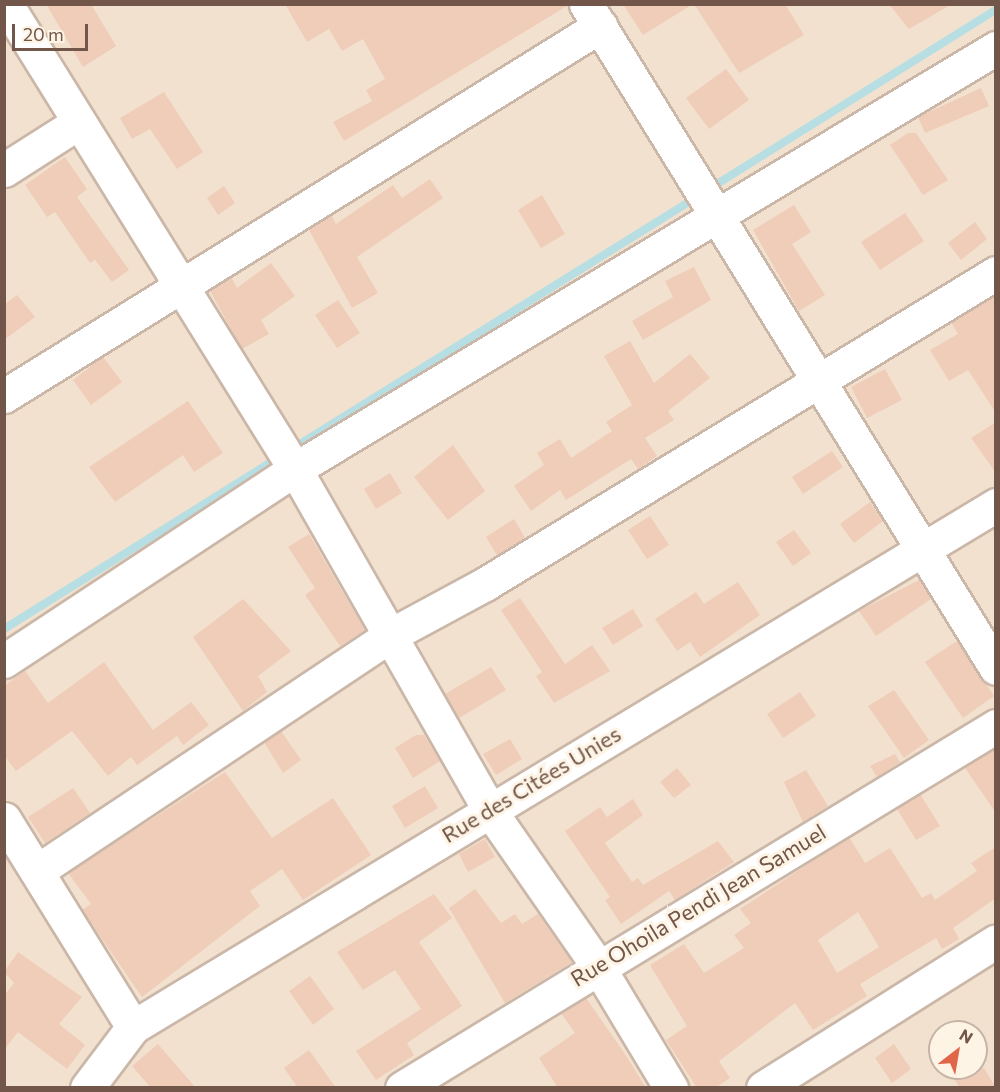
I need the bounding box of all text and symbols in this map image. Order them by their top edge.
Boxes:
scale bar [15,12,92,50]
text: 20 m [23,23,64,45]
street label: Rue des Citées Unies [437,720,625,848]
street label: Rue Ohoila Pendi Jean Samuel [566,818,830,992]
north arrow [928,1020,988,1080]
text: N [956,1025,977,1047]

